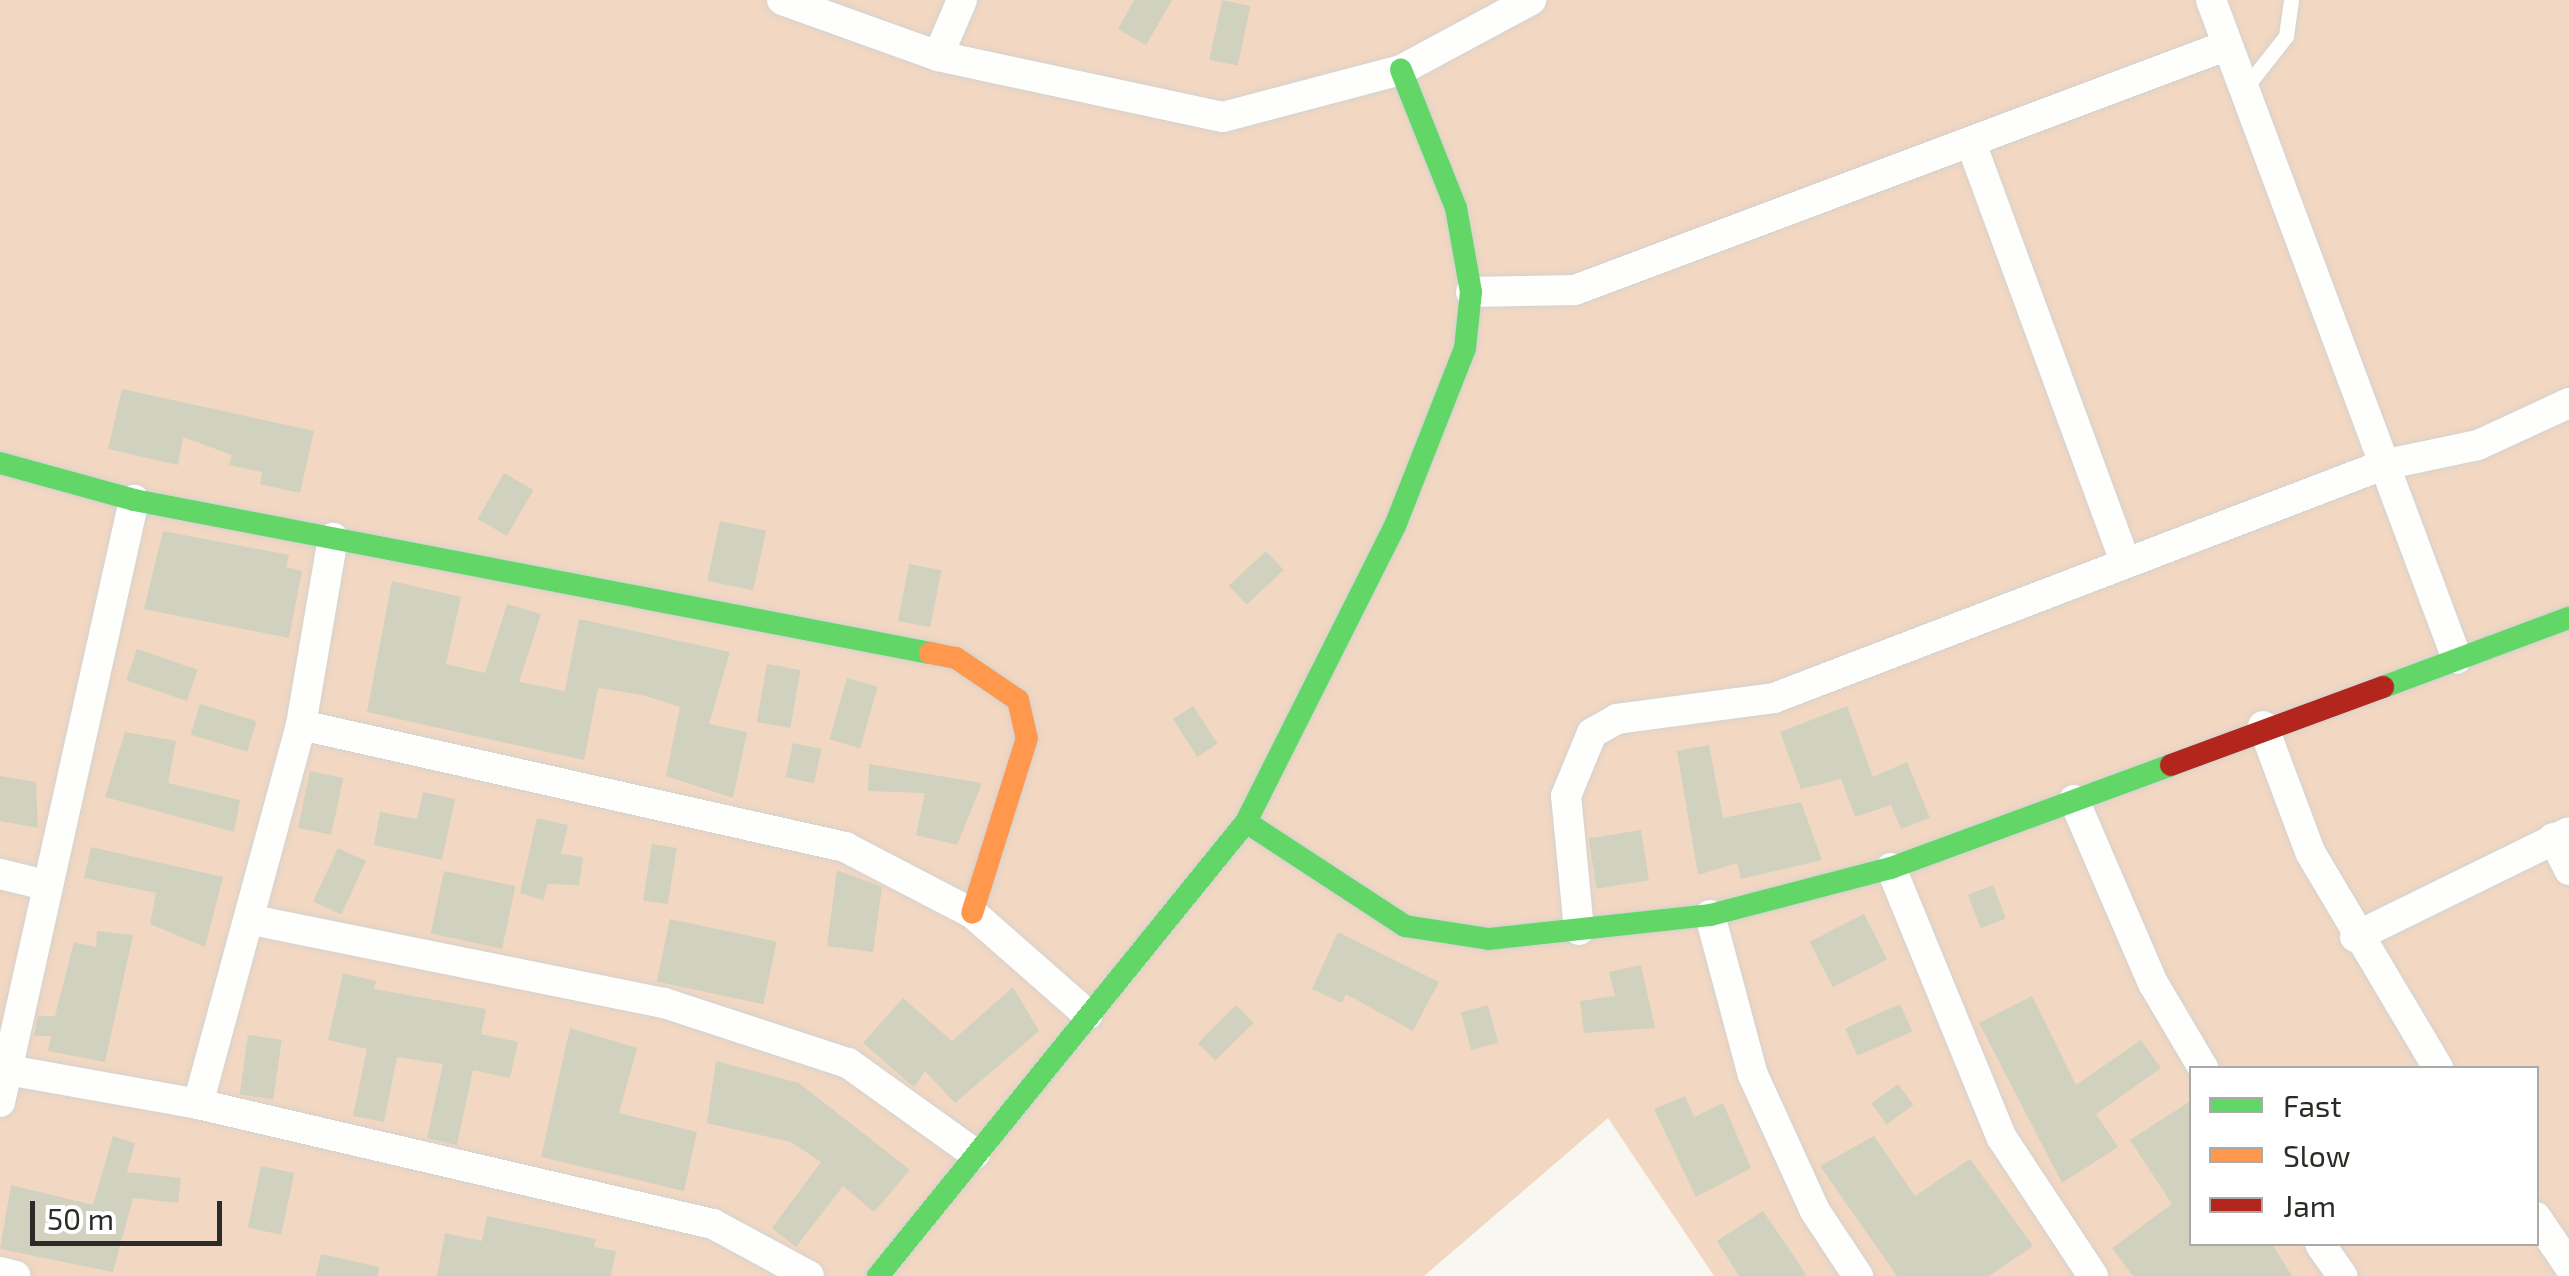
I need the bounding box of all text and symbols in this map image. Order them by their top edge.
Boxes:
legend [2189,1066,2539,1246]
text: Fast [2283,1087,2342,1123]
text: Slow [2283,1137,2350,1173]
scale bar [35,1181,228,1243]
text: Jam [2283,1187,2336,1223]
text: 50 m [47,1200,114,1236]

